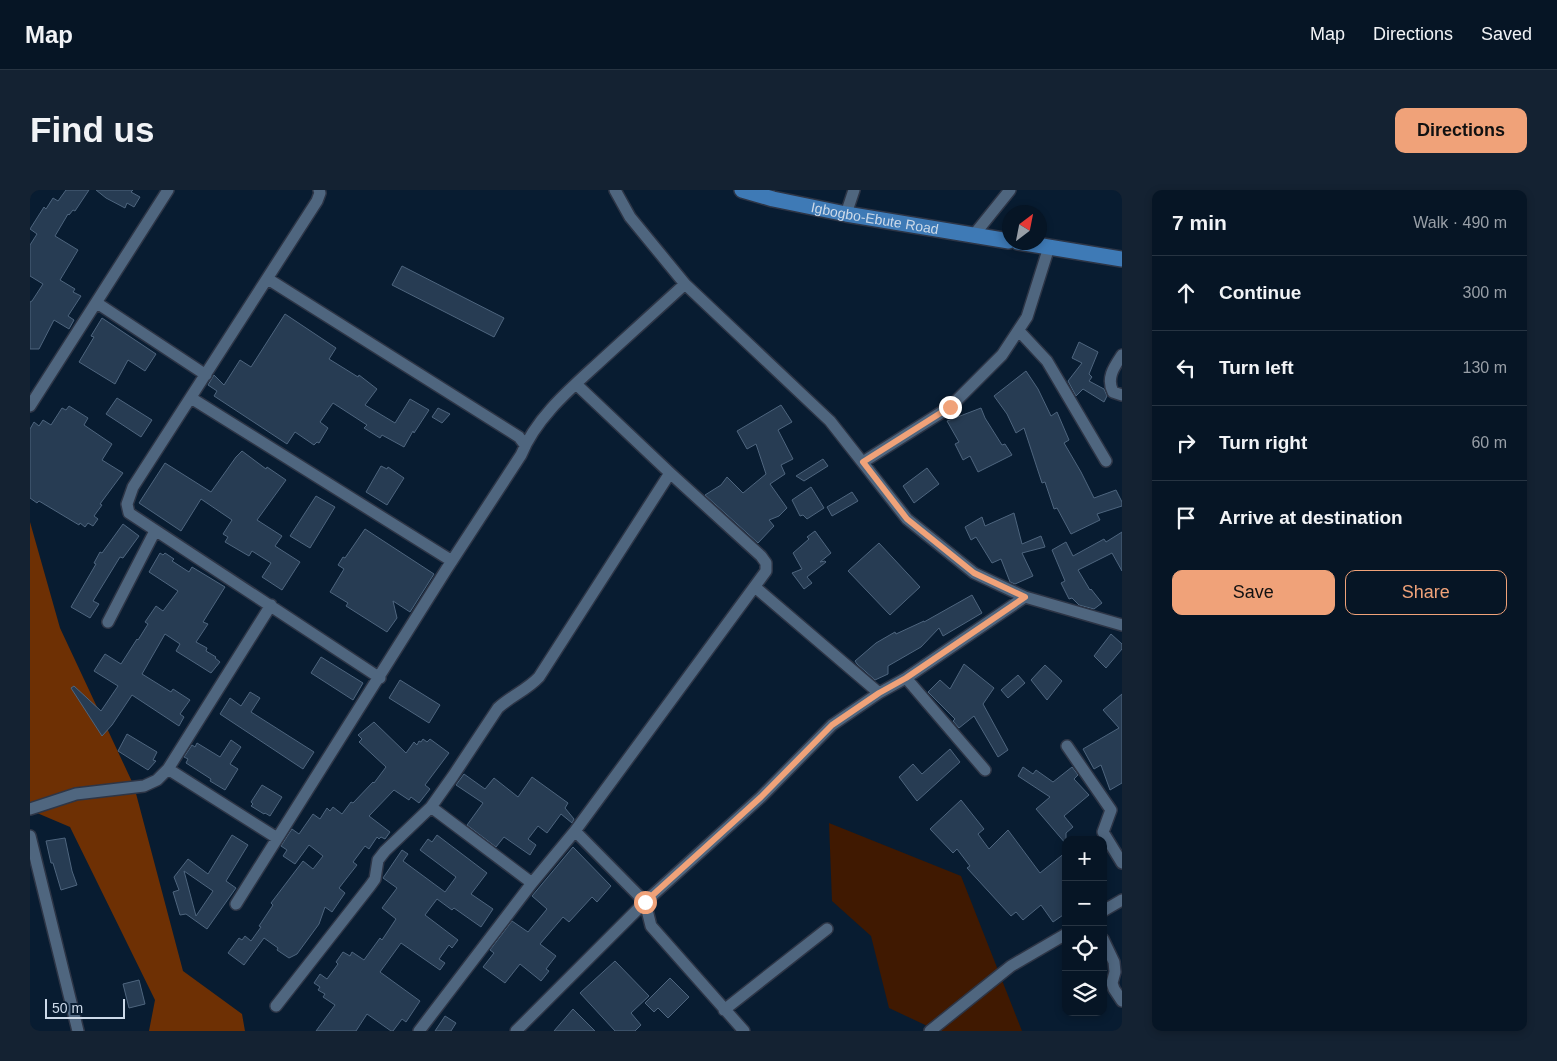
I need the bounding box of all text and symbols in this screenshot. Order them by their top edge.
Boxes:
text: Map [25,21,73,48]
text: Map [1310,24,1345,44]
text: Directions [1373,24,1453,44]
text: Saved [1481,24,1532,44]
button: Directions [1395,108,1527,153]
text: Find us [30,110,154,149]
street label: Igbogbo-Ebute Road [810,199,940,237]
north arrow [1002,205,1047,250]
text: 7 min [1172,211,1227,234]
text: Walk · 490 m [1413,214,1507,231]
icon: ahead [1172,279,1200,307]
text: Continue [1219,282,1301,303]
text: 300 m [1463,284,1507,301]
icon: left [1172,354,1200,382]
text: Turn left [1219,357,1294,378]
text: 130 m [1463,359,1507,376]
route end [939,396,962,419]
icon: right [1172,429,1200,457]
text: Turn right [1219,432,1307,453]
text: 60 m [1471,434,1507,451]
icon: arrive [1172,504,1200,532]
text: Arrive at destination [1219,507,1403,528]
button: Save [1172,570,1335,615]
button: Share [1345,570,1507,615]
map controls [1062,836,1107,1016]
button: + [1062,836,1107,881]
button: − [1062,881,1107,926]
route start [634,891,657,914]
button: locate [1062,926,1107,971]
button: layers [1062,971,1107,1016]
scale bar [45,996,125,1019]
text: 50 m [52,1000,83,1016]

